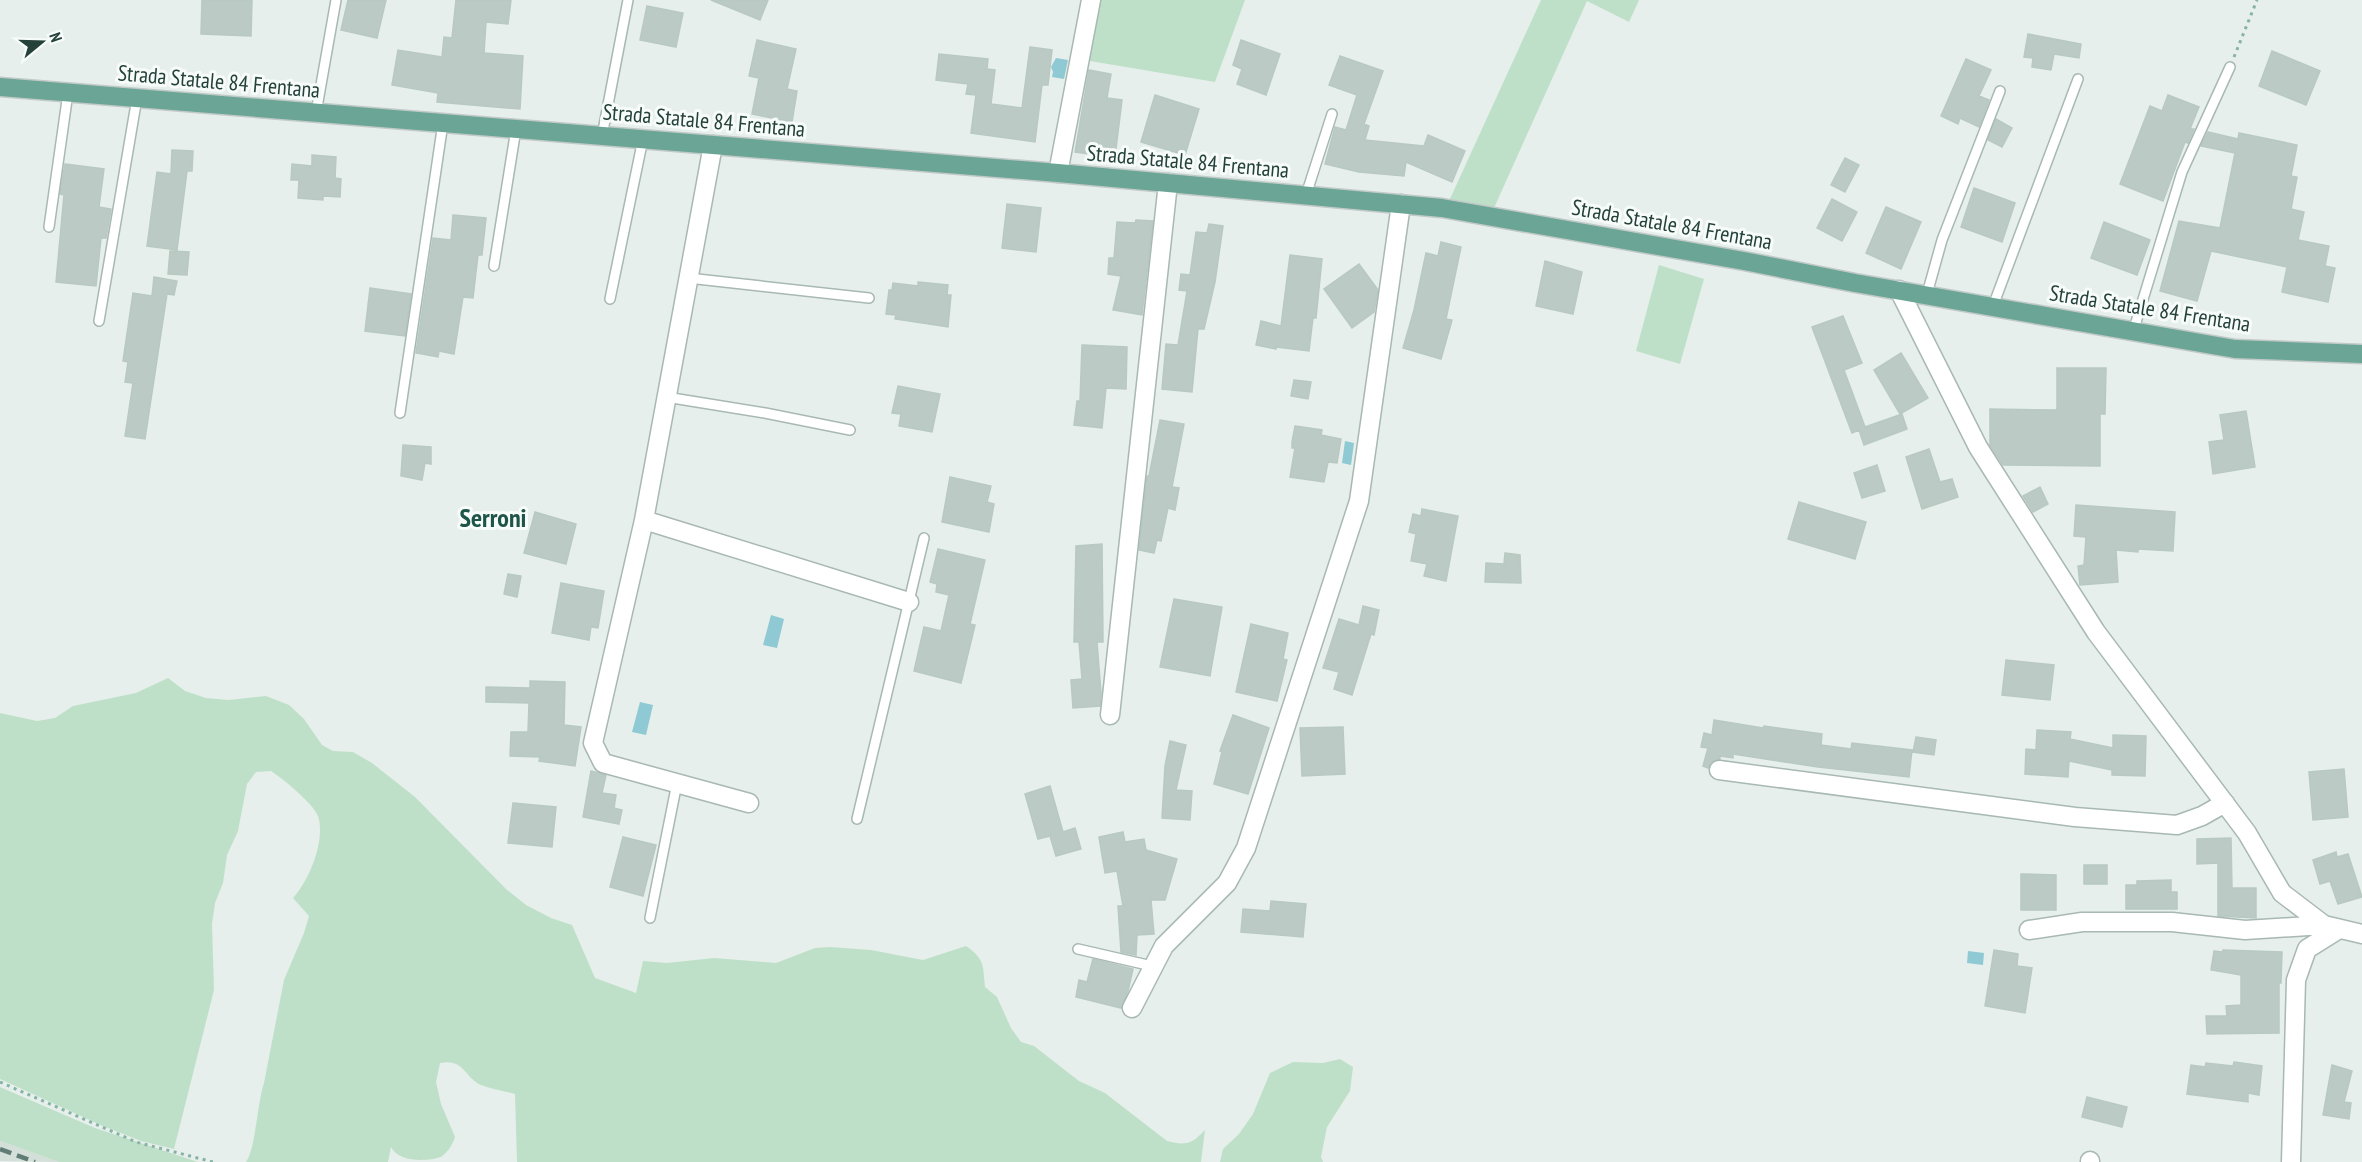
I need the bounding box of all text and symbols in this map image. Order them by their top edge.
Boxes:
north arrow [12,12,72,72]
text: N [45,30,67,44]
street label: Strada Statale 84 Frentana [117,58,321,104]
street label: Strada Statale 84 Frentana [602,97,806,143]
street label: Strada Statale 84 Frentana [1086,138,1290,184]
street label: Strada Statale 84 Frentana [1570,193,1774,255]
street label: Strada Statale 84 Frentana [2048,278,2252,338]
district label: Serroni [460,501,526,534]

